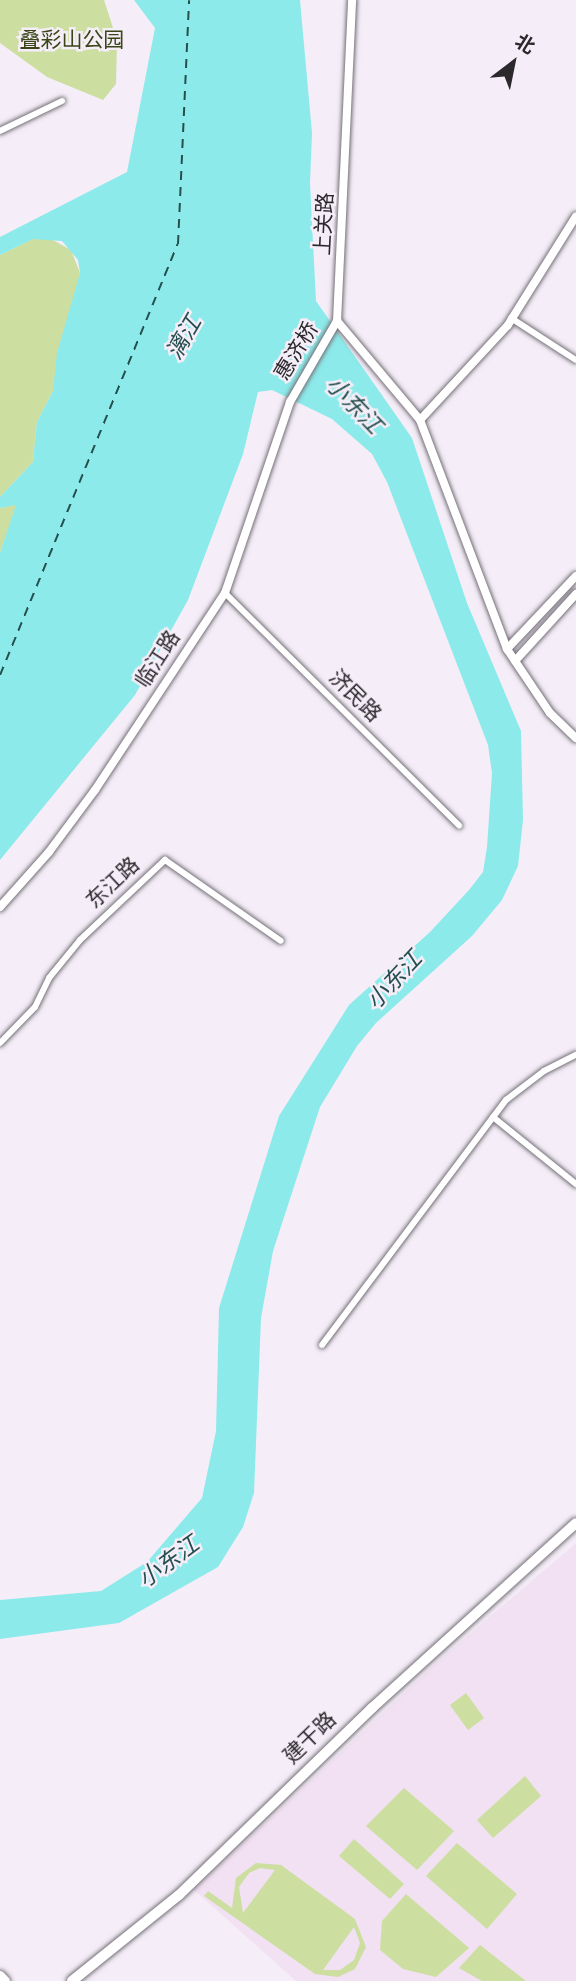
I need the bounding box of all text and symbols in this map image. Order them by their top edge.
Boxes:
north arrow [478,28,548,98]
park label: 叠彩山公园 [20,29,124,55]
text: 北 [510,30,539,60]
street label: 上关路 [312,192,340,256]
water label: 漓江 [163,312,209,366]
street label: 惠济桥 [271,319,325,385]
water label: 小东江 [318,373,386,441]
street label: 临江路 [131,627,187,693]
street label: 济民路 [323,666,385,728]
street label: 东江路 [82,853,146,915]
water label: 小东江 [362,947,430,1017]
water label: 小东江 [134,1533,206,1595]
street label: 建干路 [280,1708,342,1770]

